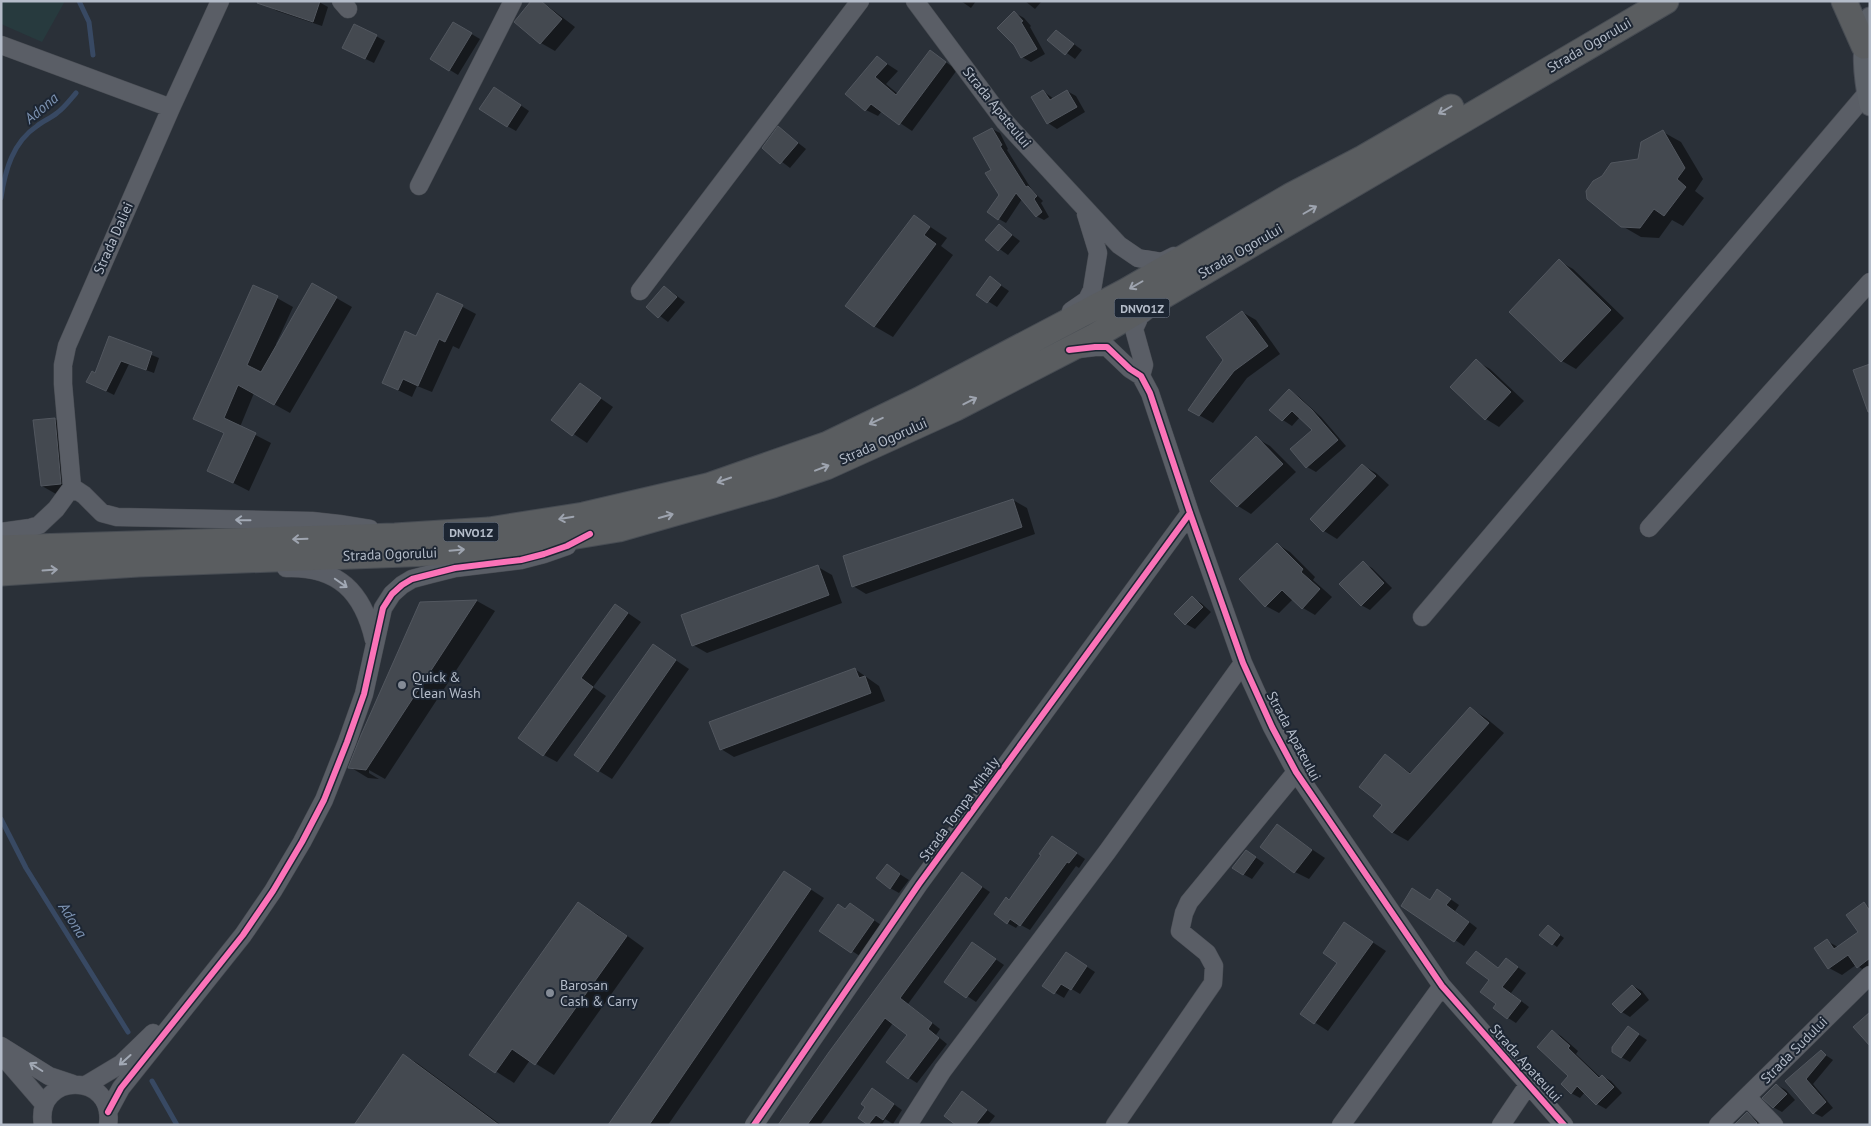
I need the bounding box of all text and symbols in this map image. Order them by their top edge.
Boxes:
street label: Strada Ogorului [1544,14,1634,76]
street label: Strada Apateului [959,63,1035,151]
water label: Adona [19,88,62,128]
one-way arrow [1439,106,1453,116]
street label: Strada Daliei [89,199,137,277]
one-way arrow [1302,205,1317,215]
street label: Strada Ogorului [1195,220,1285,282]
one-way arrow [1130,280,1144,290]
road number: DNVO1Z [1114,298,1170,318]
one-way arrow [962,396,977,406]
street label: Strada Ogorului [836,414,930,468]
one-way arrow [868,416,883,426]
one-way arrow [814,463,829,472]
one-way arrow [717,476,733,485]
one-way arrow [658,510,674,520]
one-way arrow [559,513,575,523]
one-way arrow [235,515,251,525]
road number: DNVO1Z [444,522,498,542]
one-way arrow [292,534,308,544]
street label: Strada Ogorului [343,543,437,565]
one-way arrow [449,546,465,555]
one-way arrow [42,565,58,574]
one-way arrow [334,578,348,588]
place label: Quick & Clean Wash [412,668,481,702]
marker: Quick & Clean Wash [396,679,408,691]
street label: Strada Apateului [1263,688,1325,784]
street label: Strada Tompa Mihály [915,753,1003,865]
water label: Adona [54,898,92,942]
place label: Barosan Cash & Carry [560,976,638,1010]
marker: Barosan Cash & Carry [544,987,556,999]
street label: Strada Sudului [1757,1013,1831,1087]
street label: Strada Apateului [1486,1020,1566,1106]
one-way arrow [119,1054,132,1066]
one-way arrow [29,1062,43,1072]

